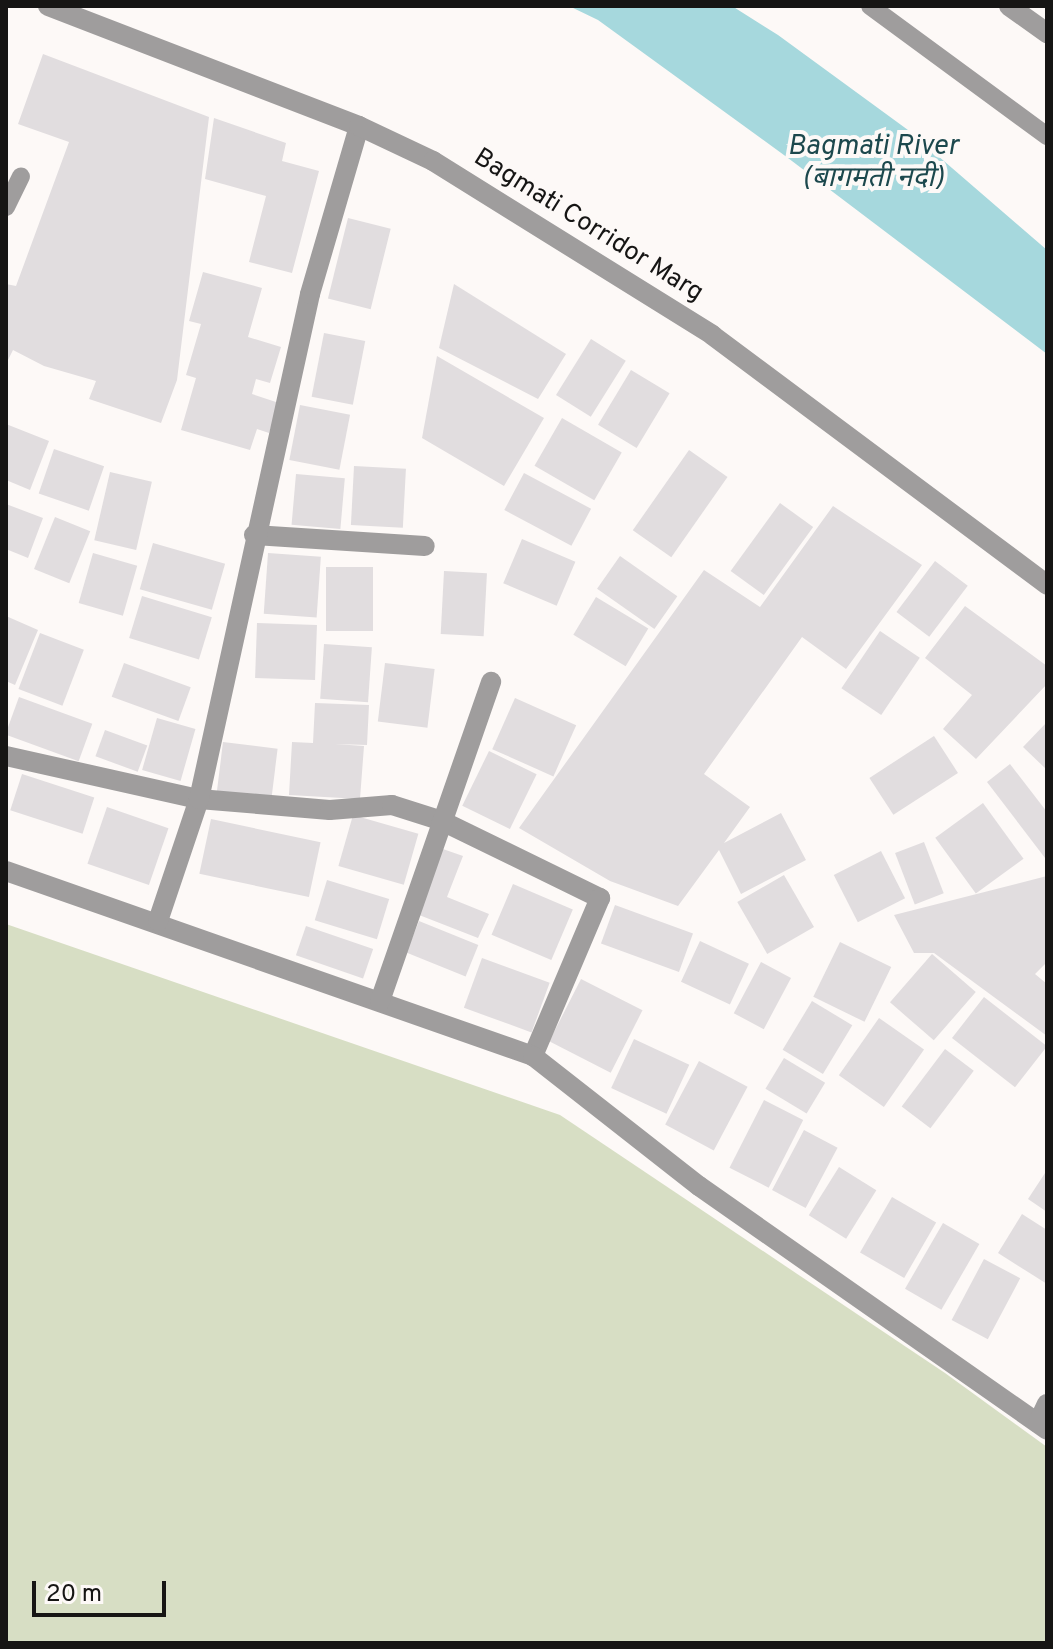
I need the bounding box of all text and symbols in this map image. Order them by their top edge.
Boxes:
water label: Bagmati River (बागमती नदी) [788,130,958,196]
street label: Bagmati Corridor Marg [467,143,709,309]
scale bar [36,1565,170,1615]
text: 20 m [46,1580,102,1610]

